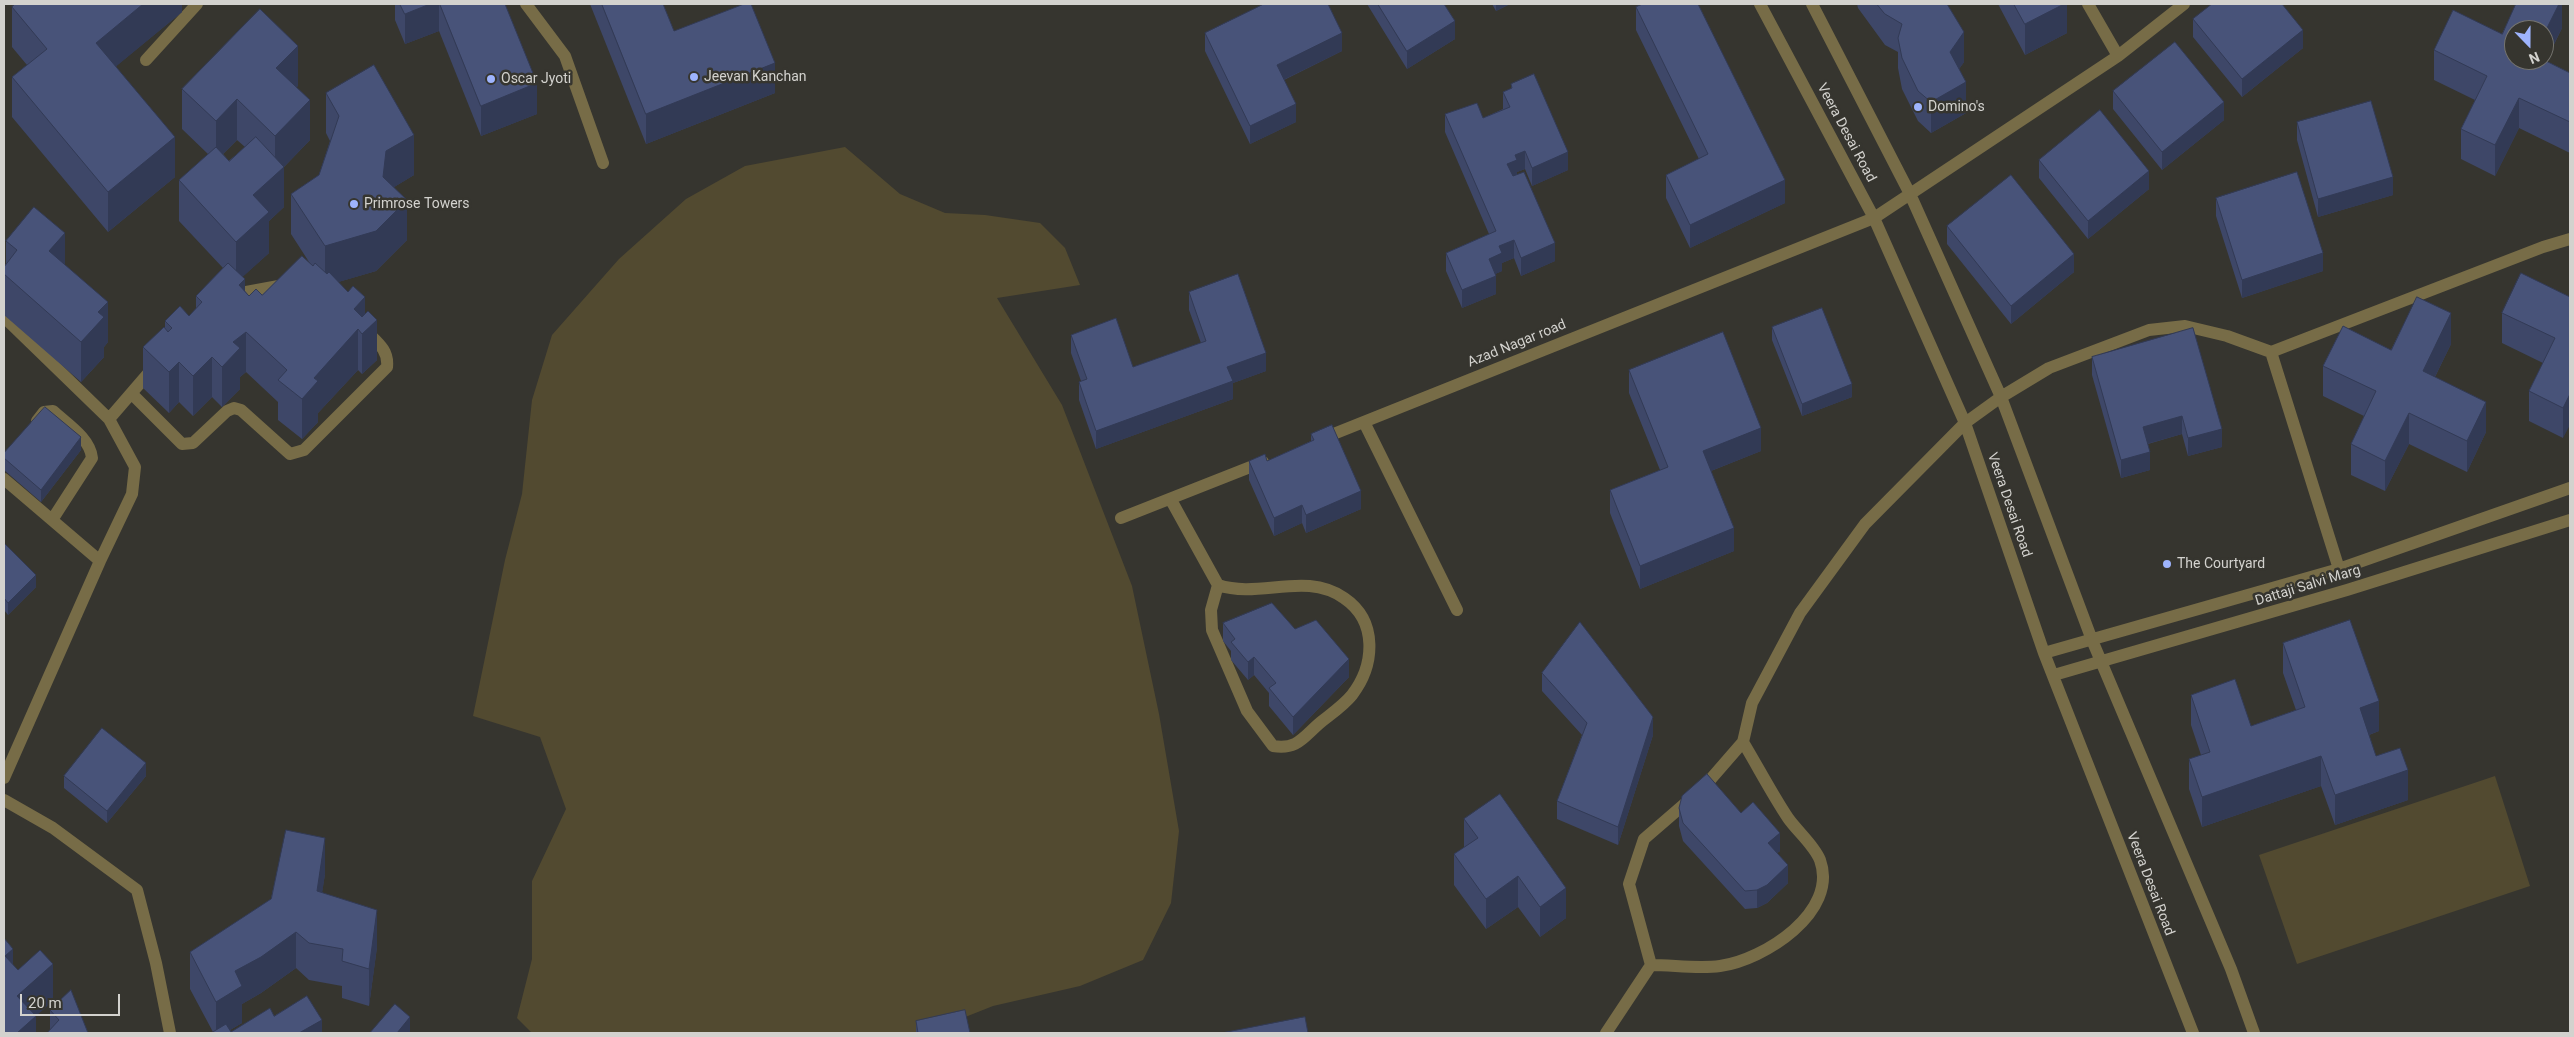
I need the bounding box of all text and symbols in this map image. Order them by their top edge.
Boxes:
north arrow [2504,20,2554,70]
text: N [2527,49,2542,67]
place label: Jeevan Kanchan [704,69,806,85]
place label: Oscar Jyoti [501,71,571,87]
marker: Jeevan Kanchan [688,71,700,83]
marker: Oscar Jyoti [485,73,497,85]
street label: Veera Desai Road [1813,81,1879,185]
place label: Domino's [1928,99,1985,115]
marker: Domino's [1912,101,1924,113]
place label: Primrose Towers [364,196,470,212]
marker: Primrose Towers [348,198,360,210]
street label: Azad Nagar road [1465,317,1569,371]
street label: Veera Desai Road [1983,451,2035,559]
place label: The Courtyard [2177,556,2265,572]
marker: The Courtyard [2161,558,2173,570]
street label: Dattaji Salvi Marg [2253,562,2363,610]
street label: Veera Desai Road [2123,830,2177,938]
scale bar [22,984,122,1016]
text: 20 m [28,994,62,1012]

